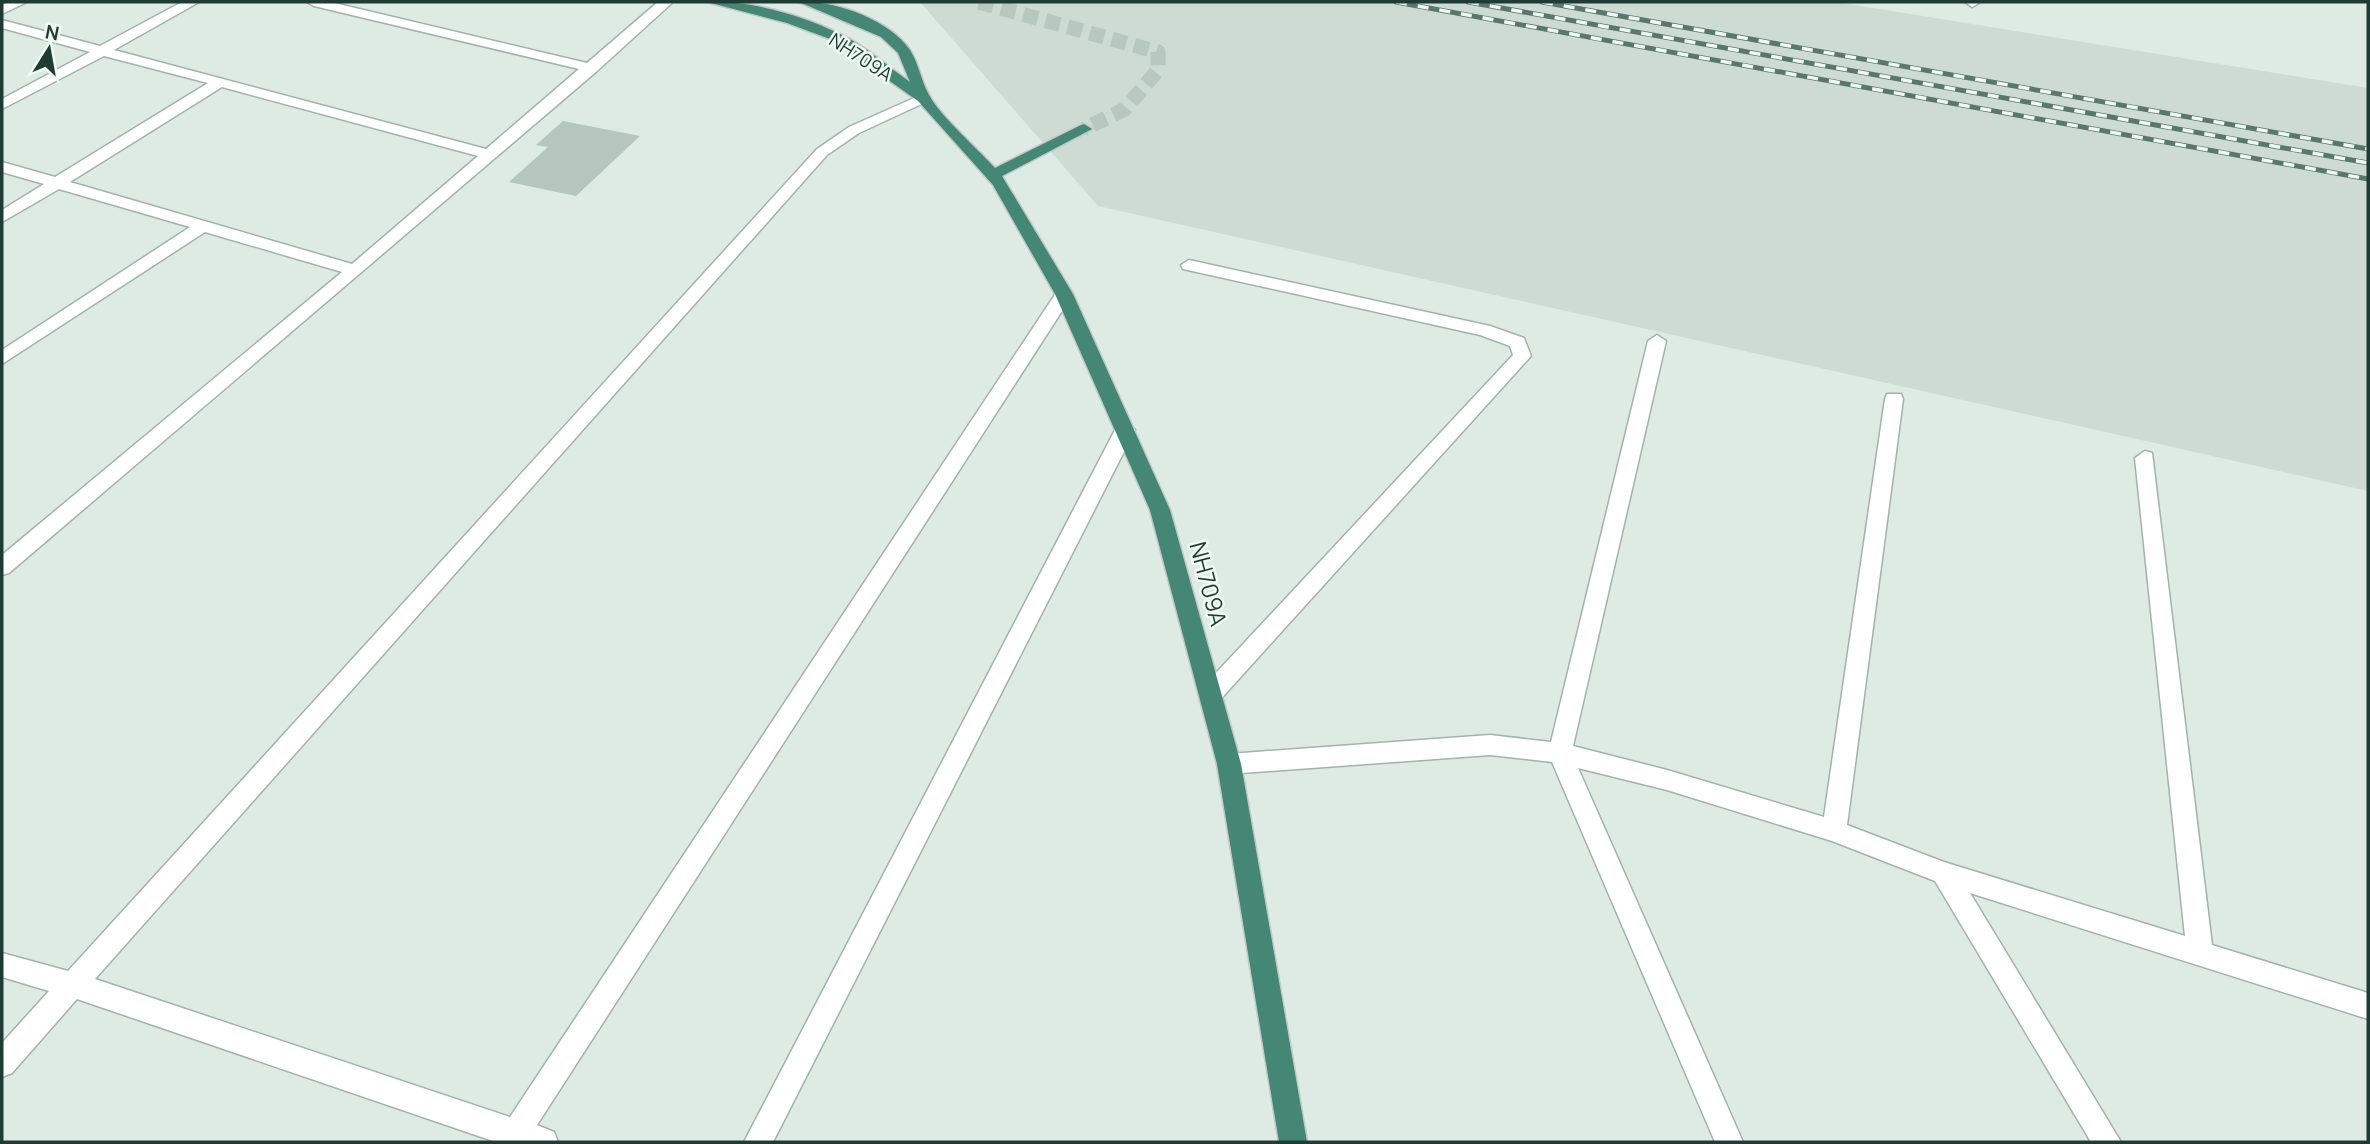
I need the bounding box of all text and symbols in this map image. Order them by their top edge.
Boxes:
north arrow [14,14,84,84]
text: N [43,18,61,46]
street label: NH709A [824,27,898,87]
street label: NH709A [1182,538,1236,630]

